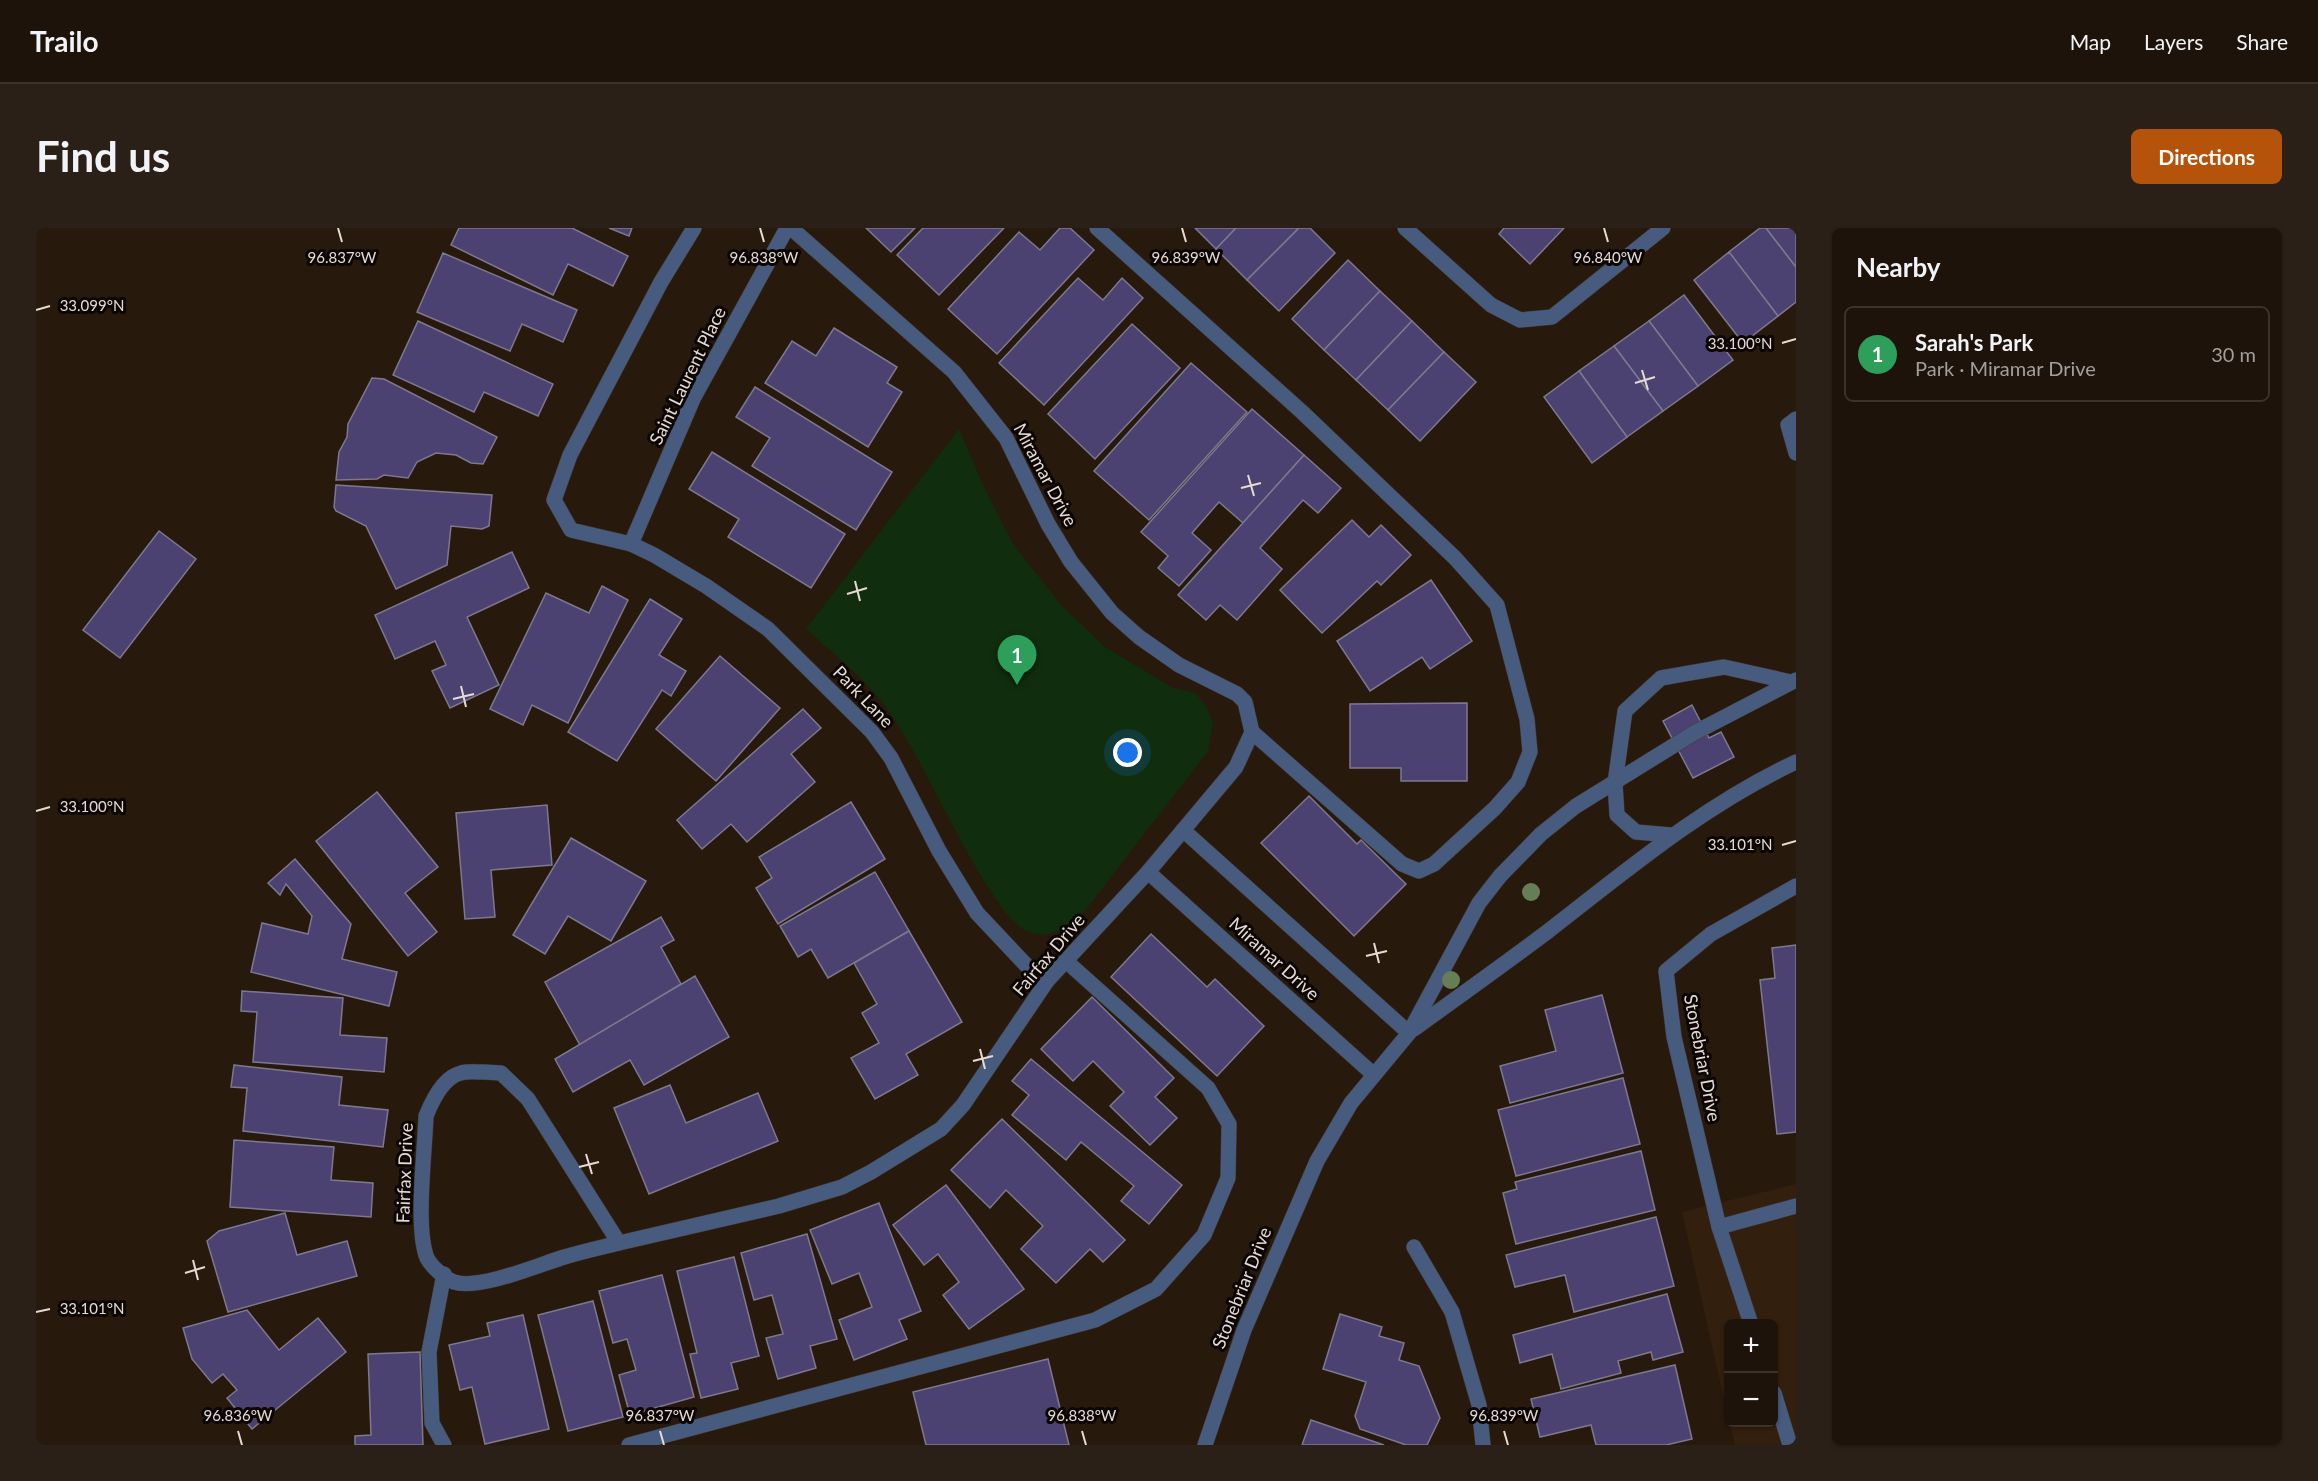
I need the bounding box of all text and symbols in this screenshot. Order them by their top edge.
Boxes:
text: Trailo [30,24,99,58]
text: Map [2070,29,2111,54]
text: Layers [2144,29,2203,54]
text: Share [2236,29,2288,54]
button: Directions [2131,129,2282,184]
text: Find us [36,131,170,181]
text: 96.837°W [308,248,377,266]
text: 96.838°W [730,248,799,266]
text: 96.839°W [1152,248,1221,266]
text: 96.840°W [1574,248,1643,266]
text: Nearby [1856,251,1941,283]
text: 33.099°N [60,296,124,314]
street label: Saint Laurent Place [644,303,730,448]
text: Sarah's Park [1915,329,2033,356]
text: 33.100°N [1708,334,1772,352]
text: 1 [1872,342,1883,366]
text: 30 m [2211,342,2256,366]
text: Park · Miramar Drive [1915,356,2096,380]
street label: Miramar Drive [1009,419,1082,530]
pin: 1 [998,636,1036,685]
street label: Park Lane [829,661,899,732]
your location [1113,738,1142,767]
text: 33.100°N [60,797,124,815]
text: 33.101°N [1708,835,1772,853]
street label: Fairfax Drive [1008,909,1089,1000]
street label: Miramar Drive [1225,912,1324,1004]
street label: Stonebriar Drive [1680,992,1726,1123]
street label: Fairfax Drive [391,1122,417,1224]
street label: Stonebriar Drive [1207,1224,1275,1352]
text: 33.101°N [60,1299,124,1317]
map controls [1724,1319,1778,1427]
button: + [1724,1319,1778,1373]
button: − [1724,1373,1778,1427]
text: 96.836°W [204,1406,273,1424]
text: 96.837°W [626,1406,695,1424]
text: 96.838°W [1048,1406,1117,1424]
text: 96.839°W [1470,1406,1539,1424]

